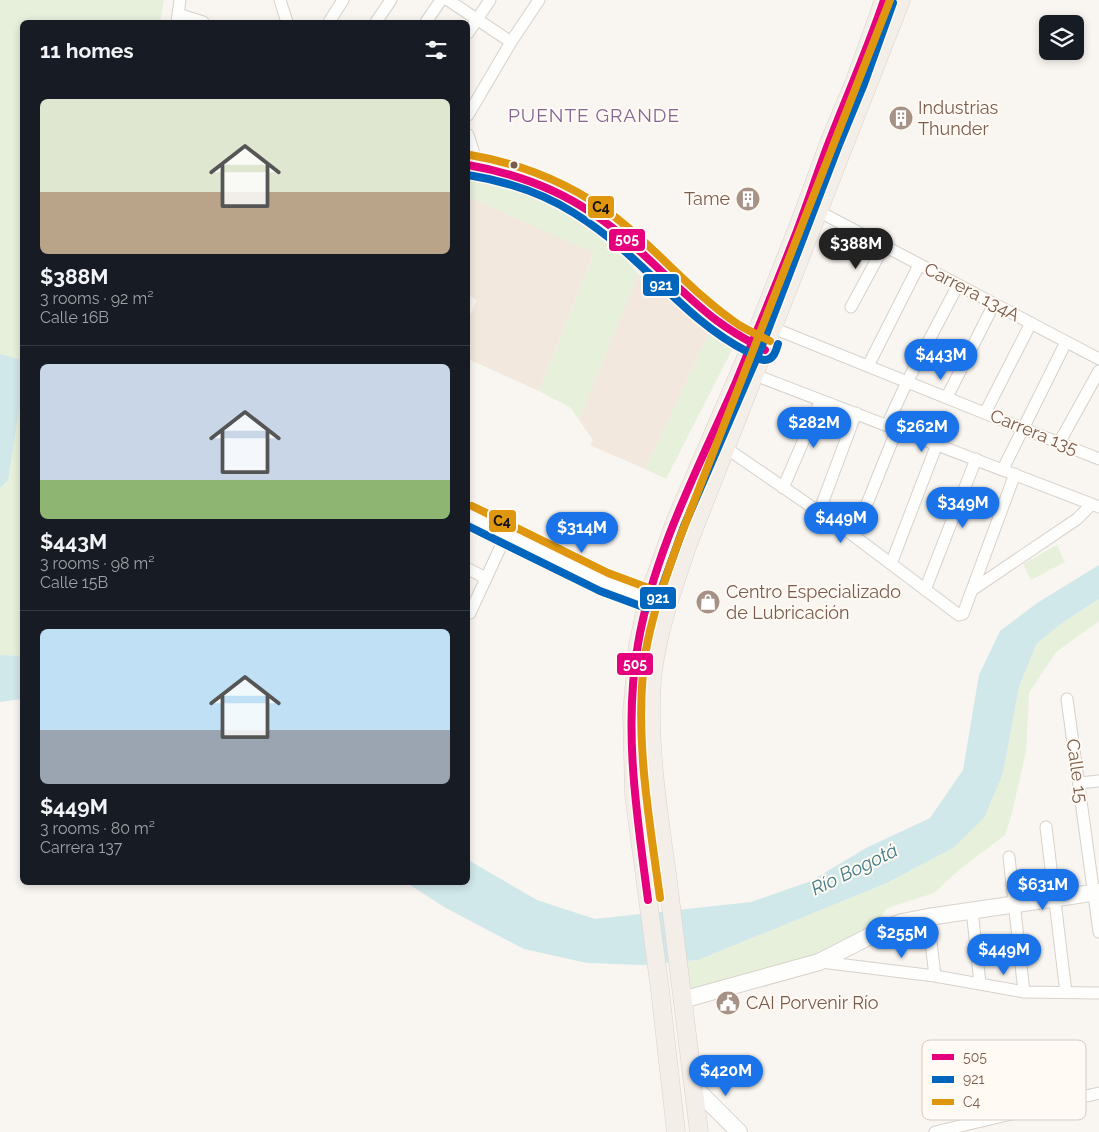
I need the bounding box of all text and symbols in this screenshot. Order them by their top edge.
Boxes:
map controls [1039,15,1084,60]
button: layers [1039,15,1084,60]
icon: filters [422,36,450,64]
text: 11 homes [40,38,134,63]
place label: Industrias Thunder [918,97,999,139]
district label: PUENTE GRANDE [508,104,680,126]
building icon: Industrias Thunder [888,105,914,131]
icon: home [200,131,290,221]
unlabelled marker [509,160,519,170]
building icon: Tame [735,186,761,212]
place label: Tame [684,188,730,209]
line badge: C4 [587,195,615,219]
text: C4 [592,199,610,215]
line badge: 505 [608,228,646,252]
pin: $388M [821,228,891,270]
text: 505 [615,231,639,247]
text: $388M [830,234,882,253]
street label: Carrera 134A [921,258,1024,325]
text: $388M [40,264,108,289]
line badge: 921 [642,273,680,297]
text: 921 [649,277,673,293]
text: 3 rooms · 92 m² [40,289,153,308]
text: Calle 16B [40,308,109,327]
pin: $443M [906,338,976,381]
text: $443M [915,345,967,364]
icon: home [200,397,290,487]
street label: Carrera 135 [987,404,1081,459]
pin: $282M [779,406,849,449]
pin: $262M [887,410,957,453]
text: $282M [788,413,840,432]
text: $262M [896,417,948,436]
pin: $349M [928,486,998,529]
text: $349M [937,493,989,512]
pin: $449M [806,502,876,544]
text: $449M [815,508,867,527]
line badge: C4 [488,509,517,533]
pin: $314M [547,512,617,554]
text: C4 [493,513,511,529]
text: $314M [557,518,607,537]
text: $443M [40,529,107,554]
text: 3 rooms · 98 m² [40,554,155,573]
text: Calle 15B [40,573,108,592]
place label: Centro Especializado de Lubricación [726,581,901,623]
line badge: 921 [639,586,677,610]
shop icon: Centro Especializado de Lubricación [695,589,721,615]
text: 921 [646,590,670,606]
line badge: 505 [616,652,654,676]
text: 505 [623,656,647,672]
icon: home [200,662,290,752]
street label: Calle 15 [1063,737,1092,805]
text: $449M [40,794,108,819]
text: 3 rooms · 80 m² [40,819,155,838]
text: Carrera 137 [40,838,122,857]
water label: Río Bogotá [807,839,901,899]
pin: $631M [1008,868,1078,911]
text: $631M [1018,875,1068,894]
pin: $255M [867,916,937,959]
text: $255M [877,923,927,942]
pin: $449M [969,934,1039,976]
text: $449M [978,940,1030,959]
public building icon: CAI Porvenir Río [715,990,741,1016]
place label: CAI Porvenir Río [746,992,879,1013]
legend [922,1040,1086,1120]
text: 505 [963,1049,987,1065]
pin: $420M [691,1054,761,1097]
text: $420M [700,1061,752,1080]
text: 921 [963,1071,985,1087]
text: C4 [963,1094,981,1110]

